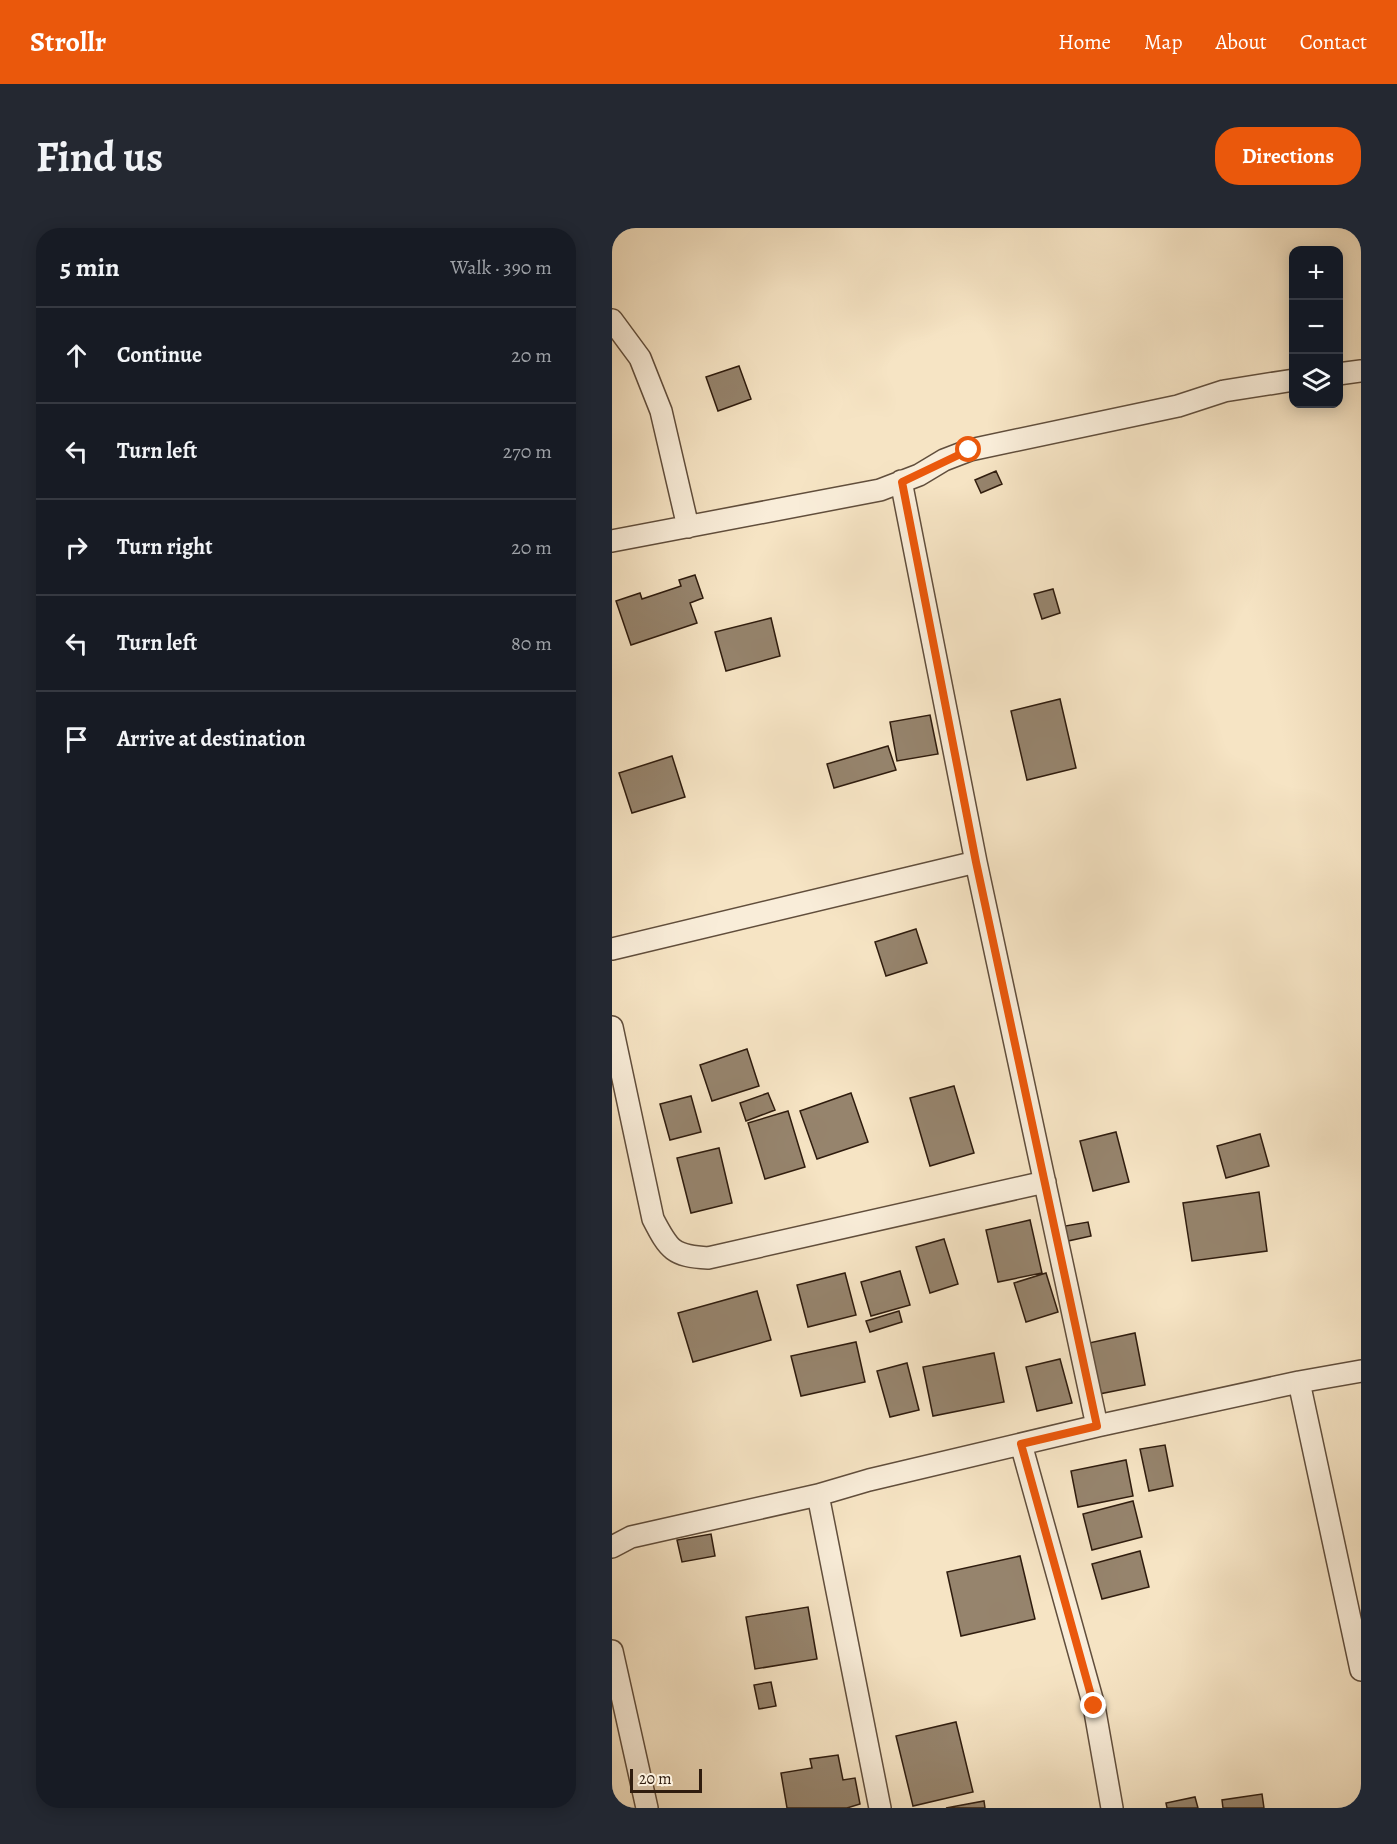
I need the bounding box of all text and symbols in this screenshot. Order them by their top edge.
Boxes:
text: Strollr [30,23,106,61]
text: Home [1058,28,1111,56]
text: Map [1144,28,1182,56]
text: About [1215,28,1267,56]
text: Contact [1300,28,1367,56]
button: Directions [1215,127,1361,185]
text: Find us [36,128,163,185]
map controls [1289,246,1343,408]
button: + [1289,246,1343,300]
text: 5 min [60,250,120,285]
text: Walk · 390 m [450,254,552,281]
button: − [1289,300,1343,354]
icon: ahead [60,339,93,372]
text: Continue [117,340,202,370]
text: 20 m [511,342,552,369]
button: layers [1289,354,1343,408]
icon: left [60,435,93,468]
text: Turn left [117,436,197,466]
route start [955,436,981,462]
text: 270 m [503,438,552,465]
icon: right [60,531,93,564]
text: Turn right [117,532,213,562]
text: 20 m [511,534,552,561]
icon: left [60,627,93,660]
text: Turn left [117,628,197,658]
text: 80 m [511,630,552,657]
icon: arrive [60,723,93,756]
text: Arrive at destination [117,724,306,754]
route end [1080,1692,1106,1718]
scale bar [630,1766,702,1794]
text: 20 m [639,1768,672,1790]

